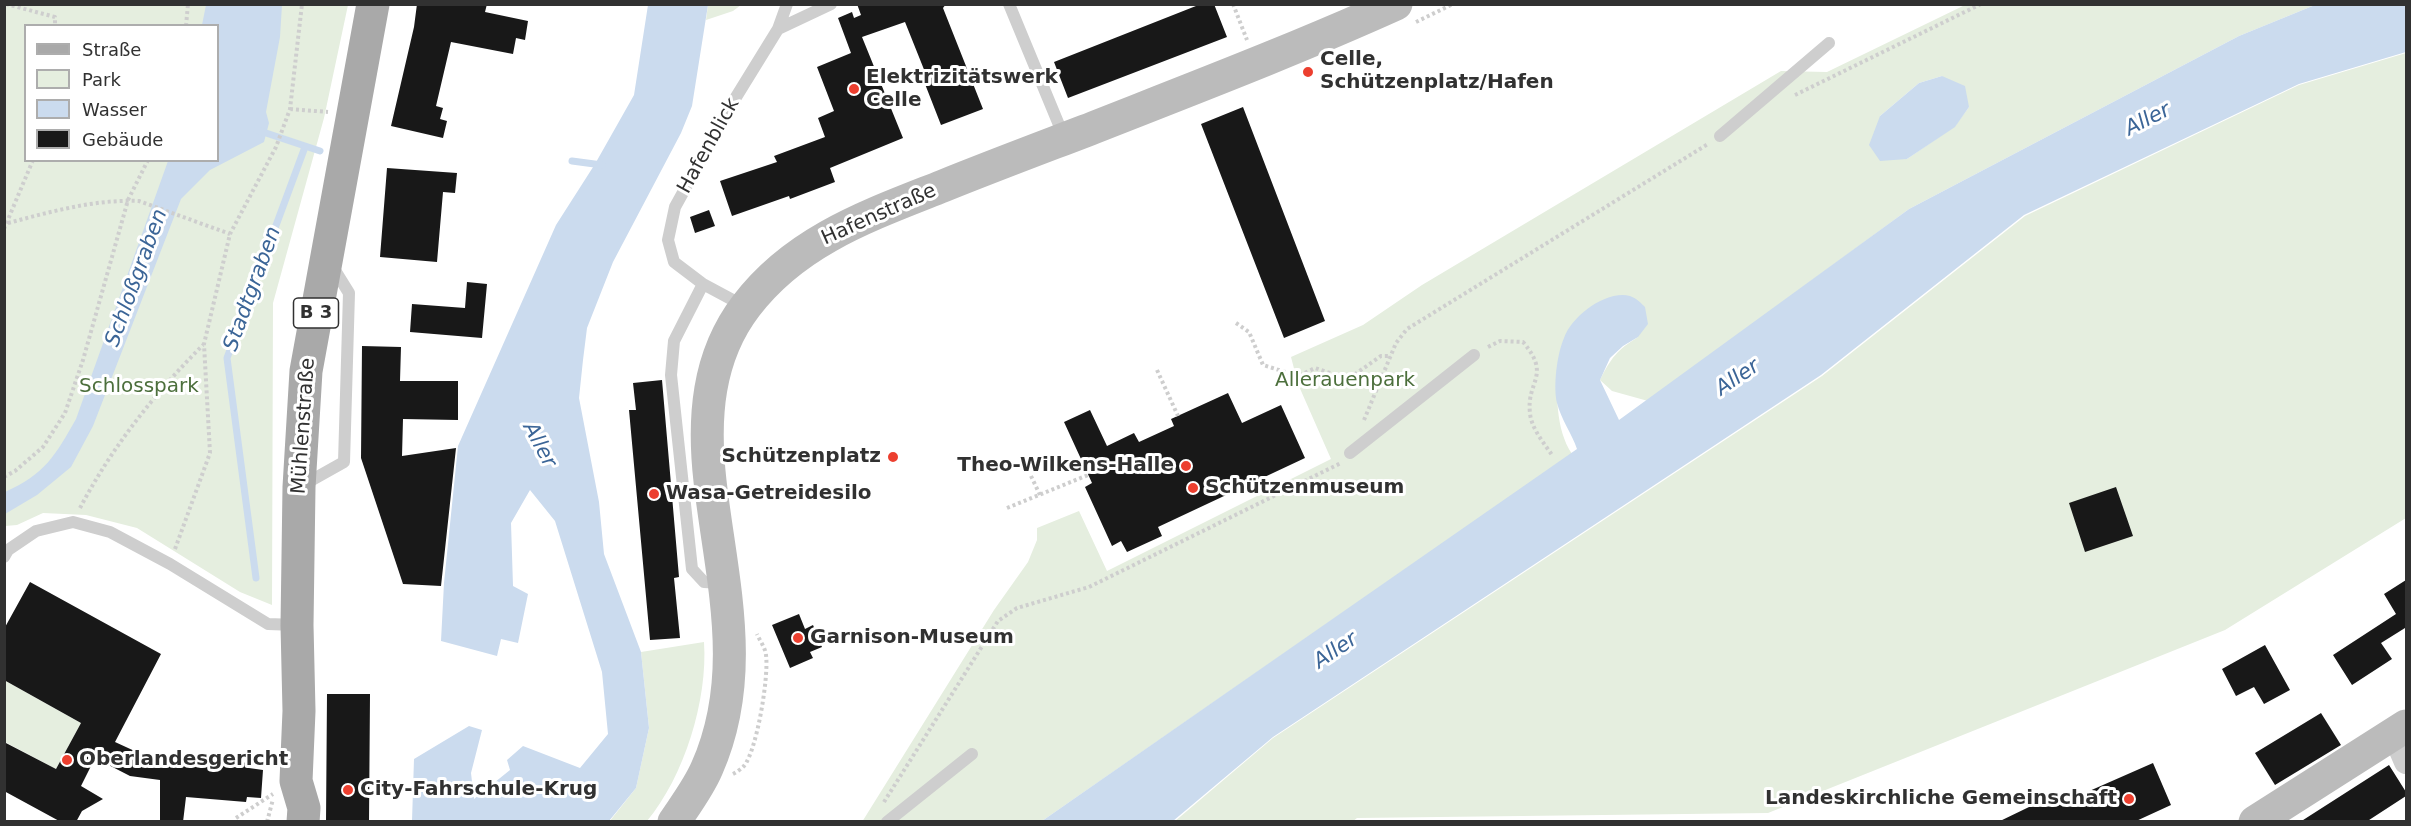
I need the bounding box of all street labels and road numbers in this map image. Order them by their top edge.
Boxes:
street label: Hafenblick [673,94,745,198]
street label: Hafenstraße [818,179,940,251]
road number: B 3 [294,298,338,328]
street label: Mühlenstraße [287,357,321,495]

